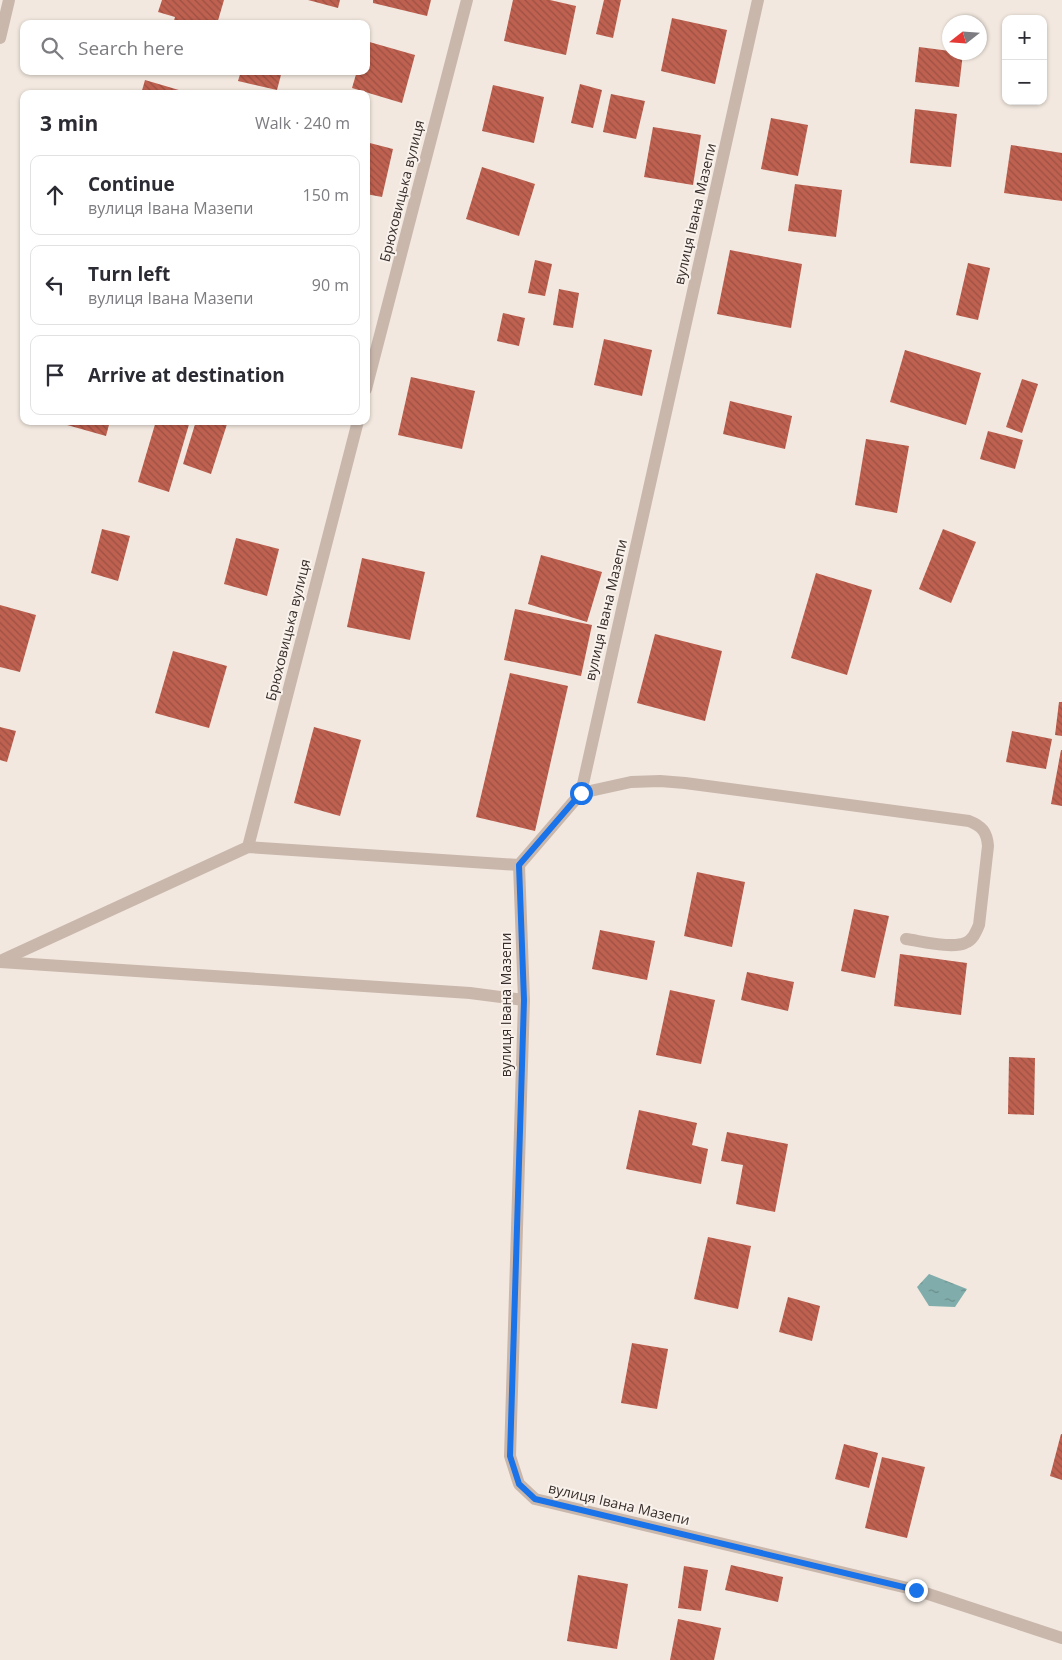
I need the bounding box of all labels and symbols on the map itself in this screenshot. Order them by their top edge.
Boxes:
north arrow [942,15,987,60]
street label: Брюховицька вулиця [375,118,428,264]
street label: вулиця Івана Мазепи [669,141,720,287]
street label: вулиця Івана Мазепи [580,537,631,683]
street label: Брюховицька вулиця [261,557,314,703]
route start [570,782,593,805]
street label: вулиця Івана Мазепи [496,933,515,1077]
street label: вулиця Івана Мазепи [546,1478,692,1529]
route end [905,1579,928,1602]

